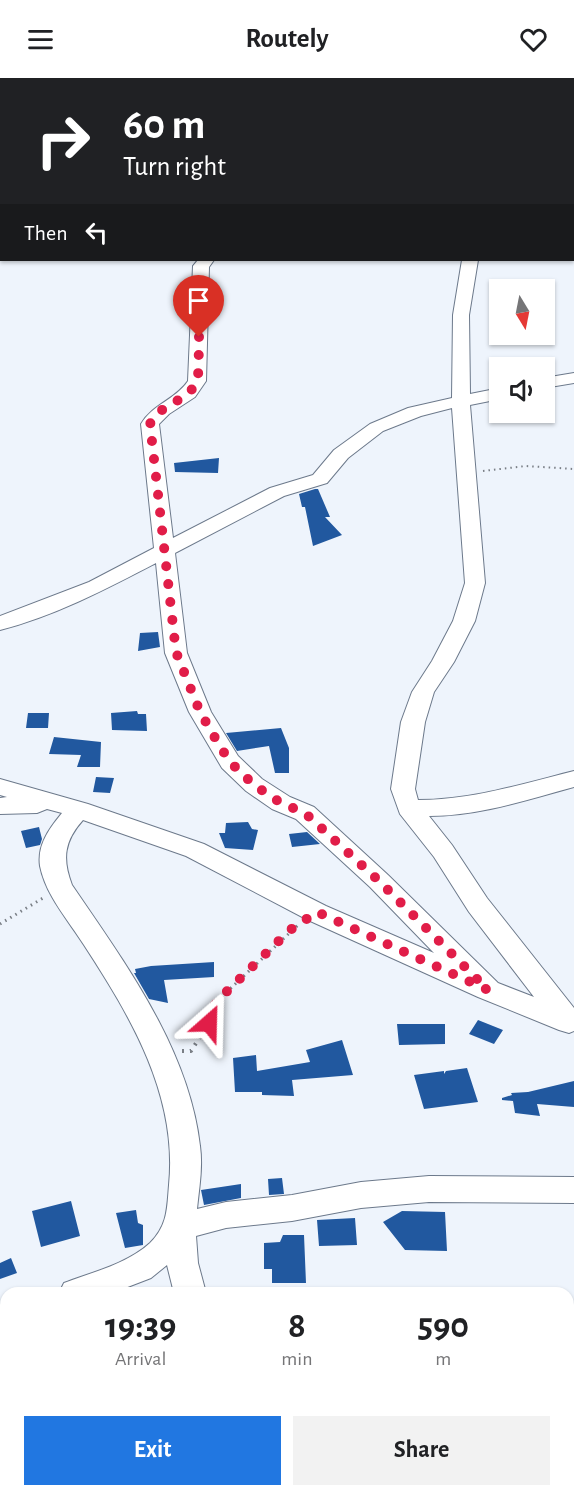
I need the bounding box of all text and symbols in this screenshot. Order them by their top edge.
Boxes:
icon: menu [24,23,57,56]
icon: heart [517,23,550,56]
text: Routely [245,25,329,52]
icon: right [24,102,102,180]
text: 60 m [123,104,205,146]
text: Turn right [123,153,226,180]
icon: left [80,216,113,249]
text: Then [24,222,68,244]
pin [173,275,224,337]
north arrow [489,279,555,345]
map controls [489,279,555,423]
icon: arrive [182,284,215,317]
button: sound [489,357,555,423]
position arrow [177,991,241,1055]
text: 19:39 [105,1308,176,1344]
text: 8 [288,1308,306,1344]
text: 590 [417,1308,469,1344]
text: Arrival [115,1349,166,1369]
text: min [281,1349,312,1369]
text: m [435,1349,451,1369]
button: Exit [24,1416,281,1485]
button: Share [293,1416,550,1485]

